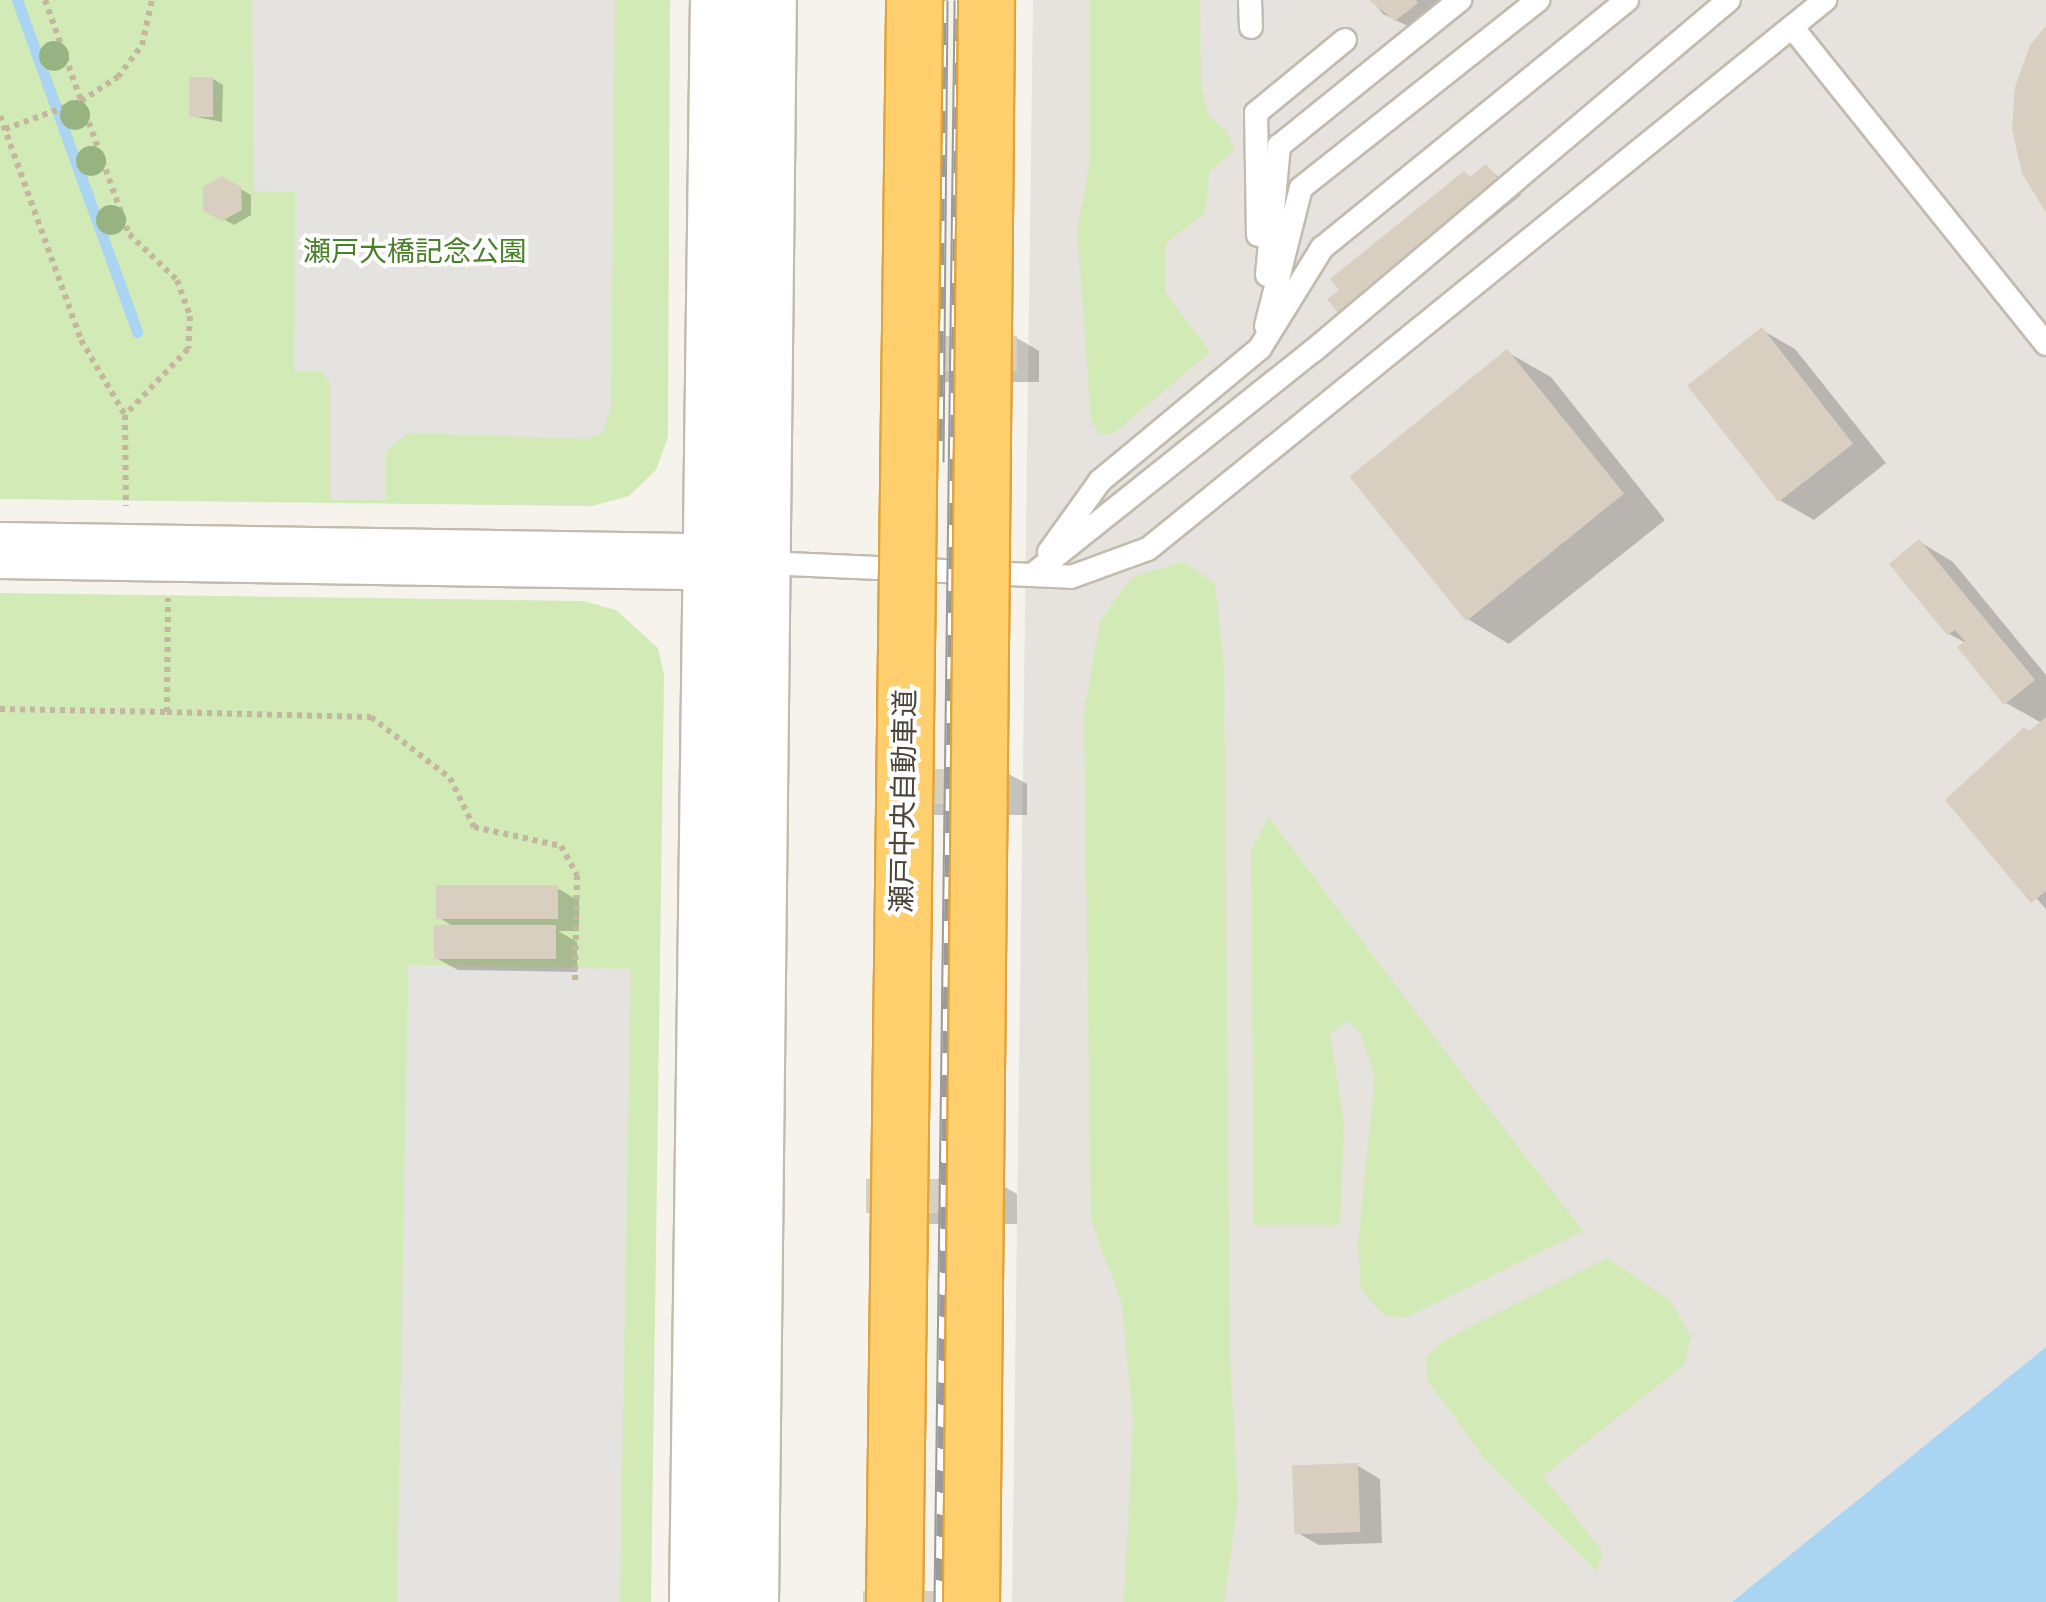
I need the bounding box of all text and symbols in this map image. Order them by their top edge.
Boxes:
park label: 瀬戸大橋記念公園 [303,235,527,269]
street label: 瀬戸中央自動車道 [885,689,923,913]

